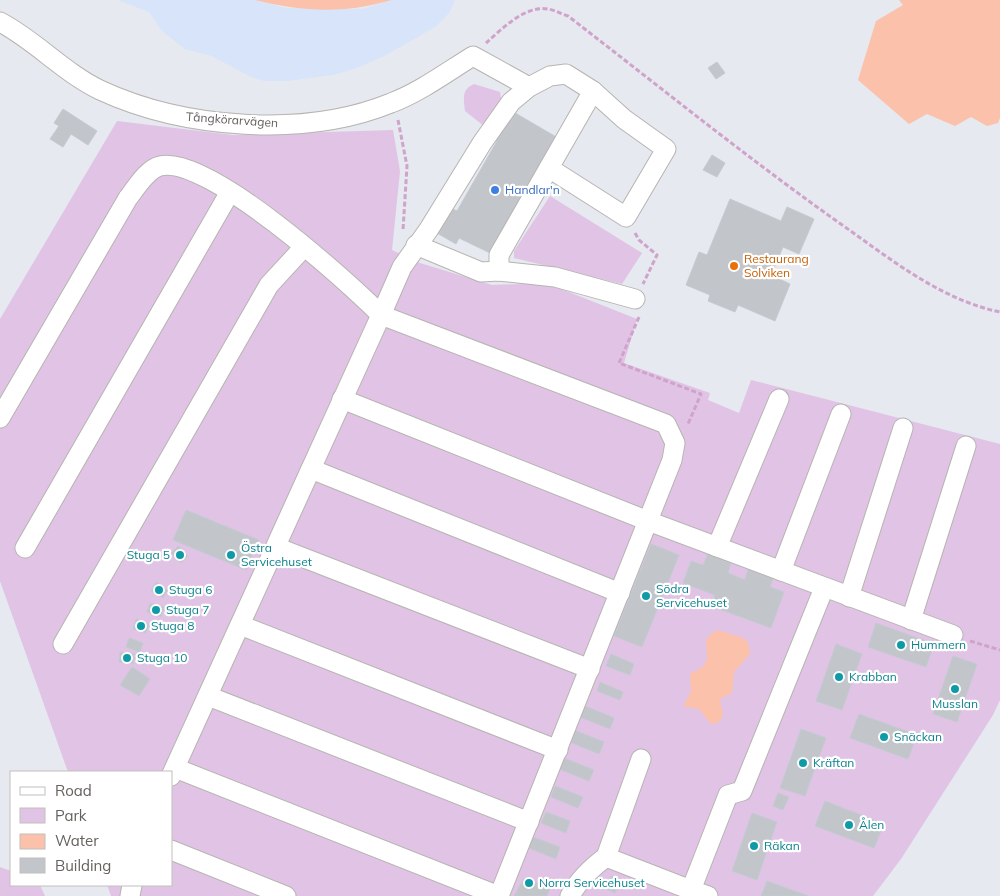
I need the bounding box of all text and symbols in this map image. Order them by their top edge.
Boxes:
street label: Tångkörarvägen [186,109,279,130]
place label: Handlar'n [505,182,560,197]
marker: Handlar'n [489,184,501,196]
place label: Restaurang Solviken [744,251,809,280]
marker: Restaurang Solviken [728,260,740,272]
place label: Östra Servicehuset [241,540,312,569]
place label: Stuga 5 [127,547,170,562]
marker: Stuga 5 [174,549,186,561]
marker: Östra Servicehuset [225,549,237,561]
place label: Södra Servicehuset [656,581,727,610]
place label: Stuga 6 [169,582,212,597]
marker: Stuga 6 [153,584,165,596]
marker: Södra Servicehuset [640,590,652,602]
place label: Stuga 7 [166,602,209,617]
marker: Stuga 7 [150,604,162,616]
place label: Stuga 8 [151,618,194,633]
marker: Stuga 8 [135,620,147,632]
place label: Hummern [911,637,966,652]
marker: Hummern [895,639,907,651]
place label: Stuga 10 [137,650,188,665]
marker: Stuga 10 [121,652,133,664]
place label: Krabban [849,669,897,684]
marker: Krabban [833,671,845,683]
marker: Musslan [949,683,961,695]
place label: Musslan [932,696,978,711]
place label: Snäckan [894,729,942,744]
marker: Snäckan [878,731,890,743]
place label: Kräftan [813,755,854,770]
marker: Kräftan [797,757,809,769]
legend [10,771,172,886]
text: Road [55,781,92,800]
text: Park [55,806,87,825]
place label: Ålen [859,817,884,832]
marker: Ålen [843,819,855,831]
text: Water [55,831,99,850]
place label: Räkan [764,838,800,853]
marker: Räkan [748,840,760,852]
text: Building [55,856,111,875]
place label: Norra Servicehuset [539,875,645,890]
marker: Norra Servicehuset [523,877,535,889]

